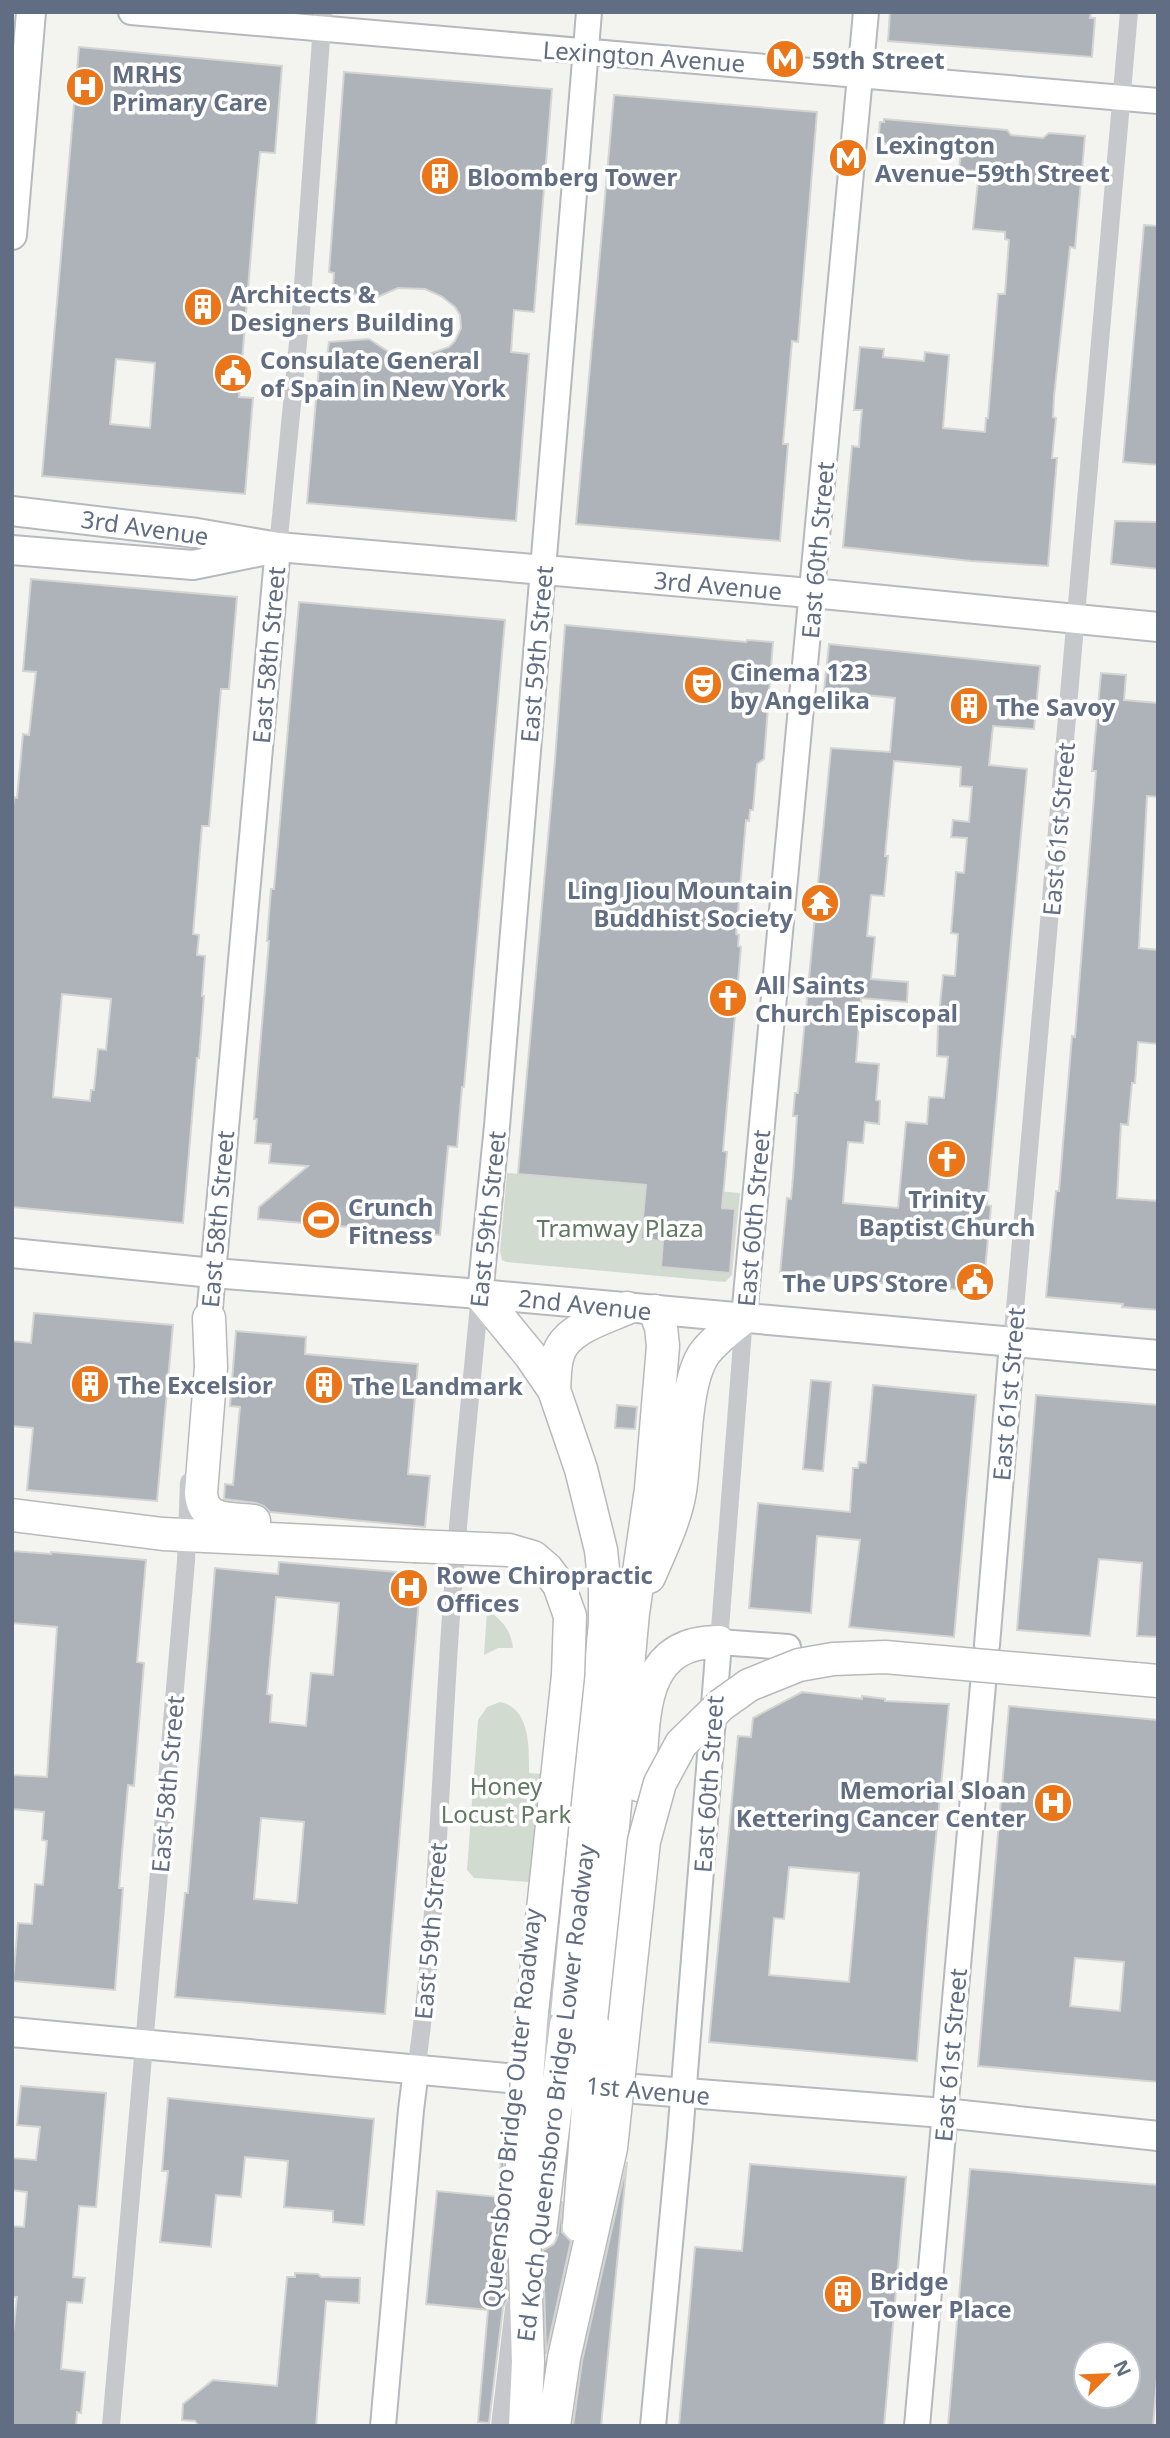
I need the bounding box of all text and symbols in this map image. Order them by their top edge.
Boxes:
street label: Lexington Avenue [542,32,746,80]
metro station icon: 59th Street [764,38,806,80]
place label: 59th Street [812,43,945,76]
place label: MRHS Primary Care [112,57,268,118]
hospital icon: MRHS Primary Care [64,66,106,108]
place label: Lexington Avenue–59th Street [875,128,1110,189]
metro station icon: Lexington Avenue–59th Street [827,137,869,179]
building icon: Bloomberg Tower [419,155,461,197]
place label: Bloomberg Tower [467,160,677,193]
place label: Architects & Designers Building [230,277,454,338]
building icon: Architects & Designers Building [182,286,224,328]
place label: Consulate General of Spain in New York [260,343,506,404]
public building icon: Consulate General of Spain in New York [212,352,254,394]
street label: East 60th Street [793,460,841,640]
street label: 3rd Avenue [79,502,211,552]
street label: 3rd Avenue [653,563,783,607]
street label: East 59th Street [512,564,560,744]
street label: East 58th Street [244,565,292,745]
place label: Cinema 123 by Angelika [730,655,870,716]
theatre icon: Cinema 123 by Angelika [682,664,724,706]
building icon: The Savoy [948,685,990,727]
place label: The Savoy [996,690,1116,723]
street label: East 61st Street [1034,741,1082,917]
place label: Ling Jiou Mountain Buddhist Society [567,873,793,934]
temple icon: Ling Jiou Mountain Buddhist Society [799,882,841,924]
place label: All Saints Church Episcopal [755,968,958,1029]
church icon: All Saints Church Episcopal [707,977,749,1019]
street label: East 60th Street [729,1128,777,1308]
street label: East 58th Street [193,1129,241,1309]
street label: East 59th Street [461,1129,513,1309]
church icon: Trinity Baptist Church [926,1138,968,1180]
place label: Trinity Baptist Church [859,1182,1035,1243]
place label: Crunch Fitness [348,1190,433,1251]
sports icon: Crunch Fitness [300,1199,342,1241]
park label: Tramway Plaza [536,1211,704,1244]
public building icon: The UPS Store [954,1261,996,1303]
place label: The UPS Store [782,1266,948,1299]
street label: 2nd Avenue [517,1281,653,1327]
street label: East 61st Street [984,1306,1032,1482]
building icon: The Excelsior [69,1363,111,1405]
building icon: The Landmark [303,1364,345,1406]
place label: The Excelsior [117,1368,273,1401]
place label: The Landmark [351,1369,523,1402]
place label: Rowe Chiropractic Offices [436,1558,653,1619]
hospital icon: Rowe Chiropractic Offices [388,1567,430,1609]
street label: East 58th Street [143,1694,191,1874]
street label: East 60th Street [685,1694,731,1874]
park label: Honey Locust Park [441,1769,571,1830]
place label: Memorial Sloan Kettering Cancer Center [736,1773,1026,1834]
hospital icon: Memorial Sloan Kettering Cancer Center [1032,1782,1074,1824]
street label: East 59th Street [406,1841,454,2021]
street label: Ed Koch Queensboro Bridge Lower Roadway [508,1842,602,2344]
street label: Queensboro Bridge Outer Roadway [474,1906,548,2309]
street label: East 61st Street [926,1967,974,2143]
street label: 1st Avenue [585,2068,711,2112]
place label: Bridge Tower Place [870,2264,1012,2325]
building icon: Bridge Tower Place [822,2273,864,2315]
north arrow [1072,2340,1142,2410]
text: N [1108,2356,1138,2380]

